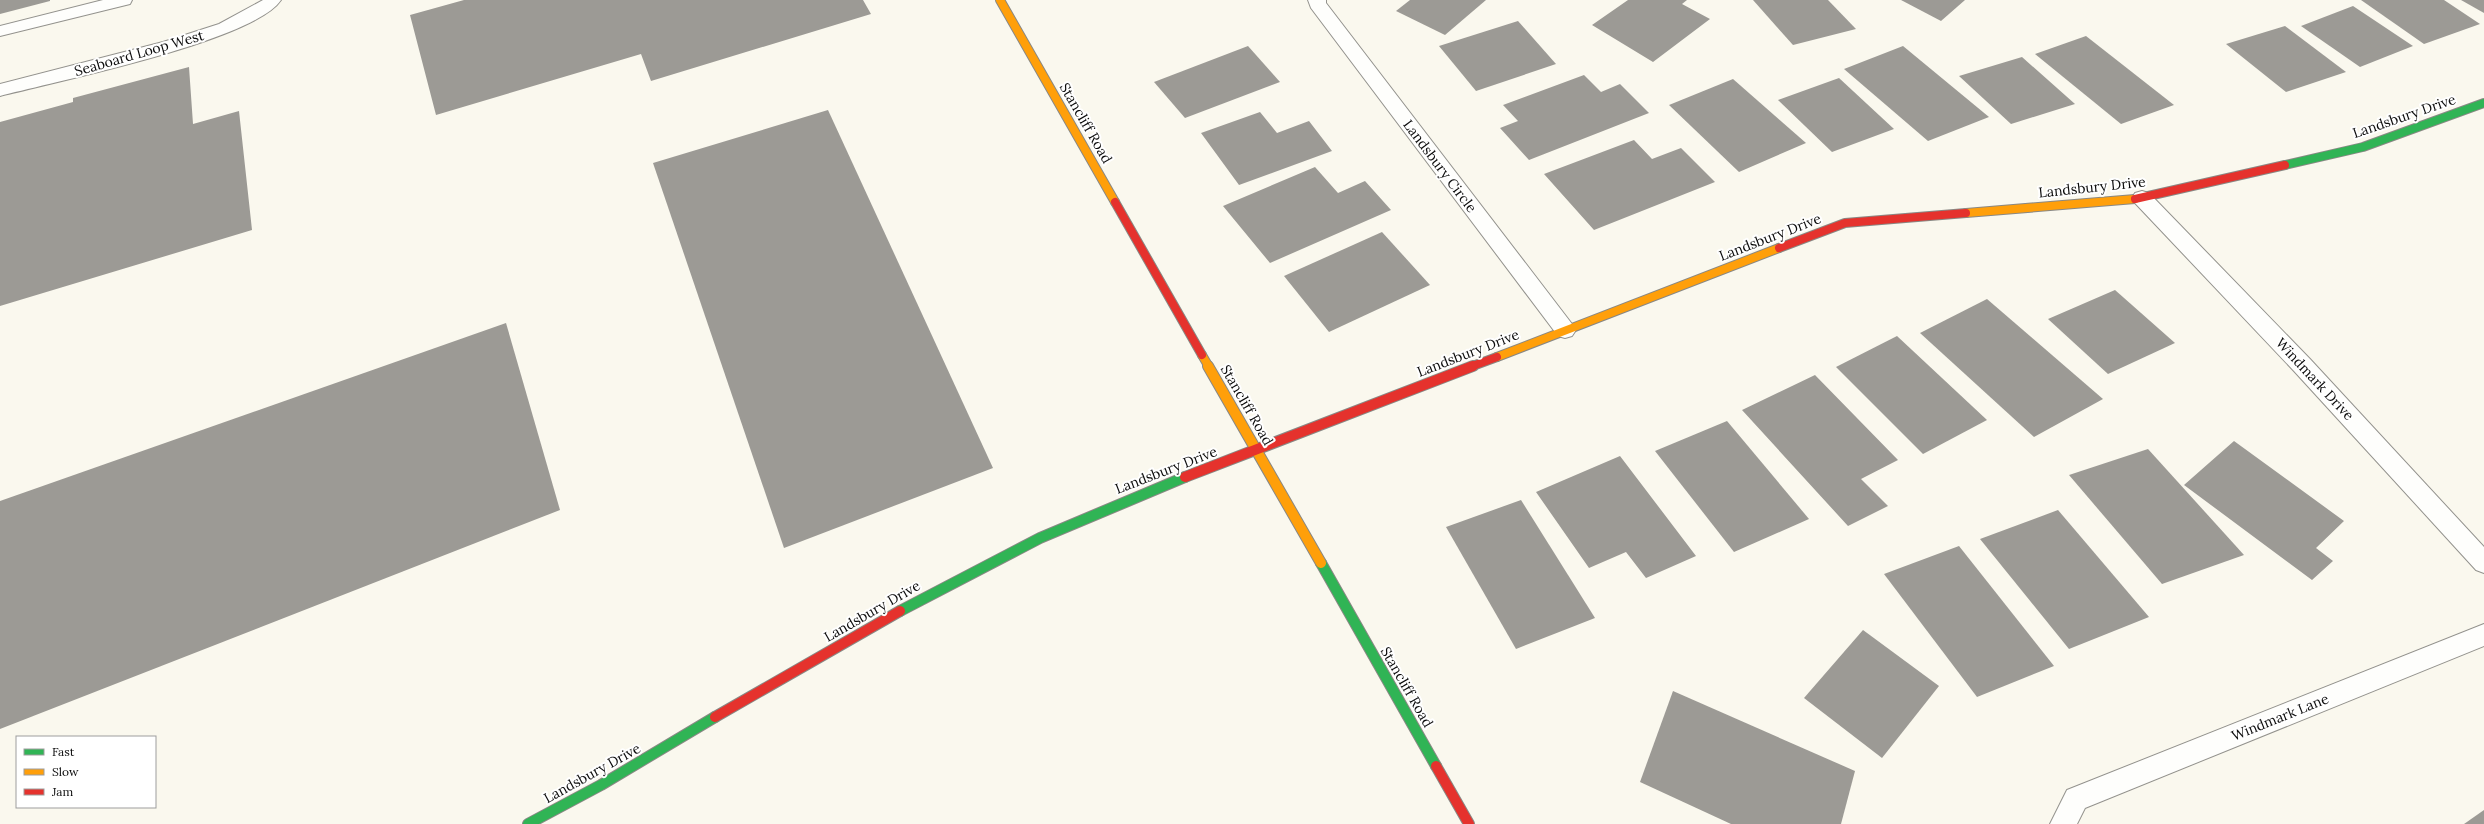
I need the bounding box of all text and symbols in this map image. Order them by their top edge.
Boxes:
street label: Seaboard Loop West [72,26,206,80]
street label: Stancliff Road [1056,80,1116,166]
street label: Landsbury Drive [2350,90,2458,142]
street label: Landsbury Circle [1399,116,1481,216]
street label: Landsbury Drive [2037,172,2147,202]
street label: Landsbury Drive [1716,209,1824,265]
street label: Landsbury Drive [1414,325,1522,381]
street label: Windmark Drive [2272,334,2358,424]
street label: Stancliff Road [1217,362,1277,448]
street label: Landsbury Drive [1112,442,1220,498]
street label: Landsbury Drive [821,576,924,646]
street label: Stancliff Road [1377,644,1437,730]
street label: Windmark Lane [2229,689,2332,745]
legend [16,736,156,808]
street label: Landsbury Drive [540,739,644,807]
text: Fast [52,744,75,759]
text: Slow [52,764,79,779]
text: Jam [51,784,73,799]

